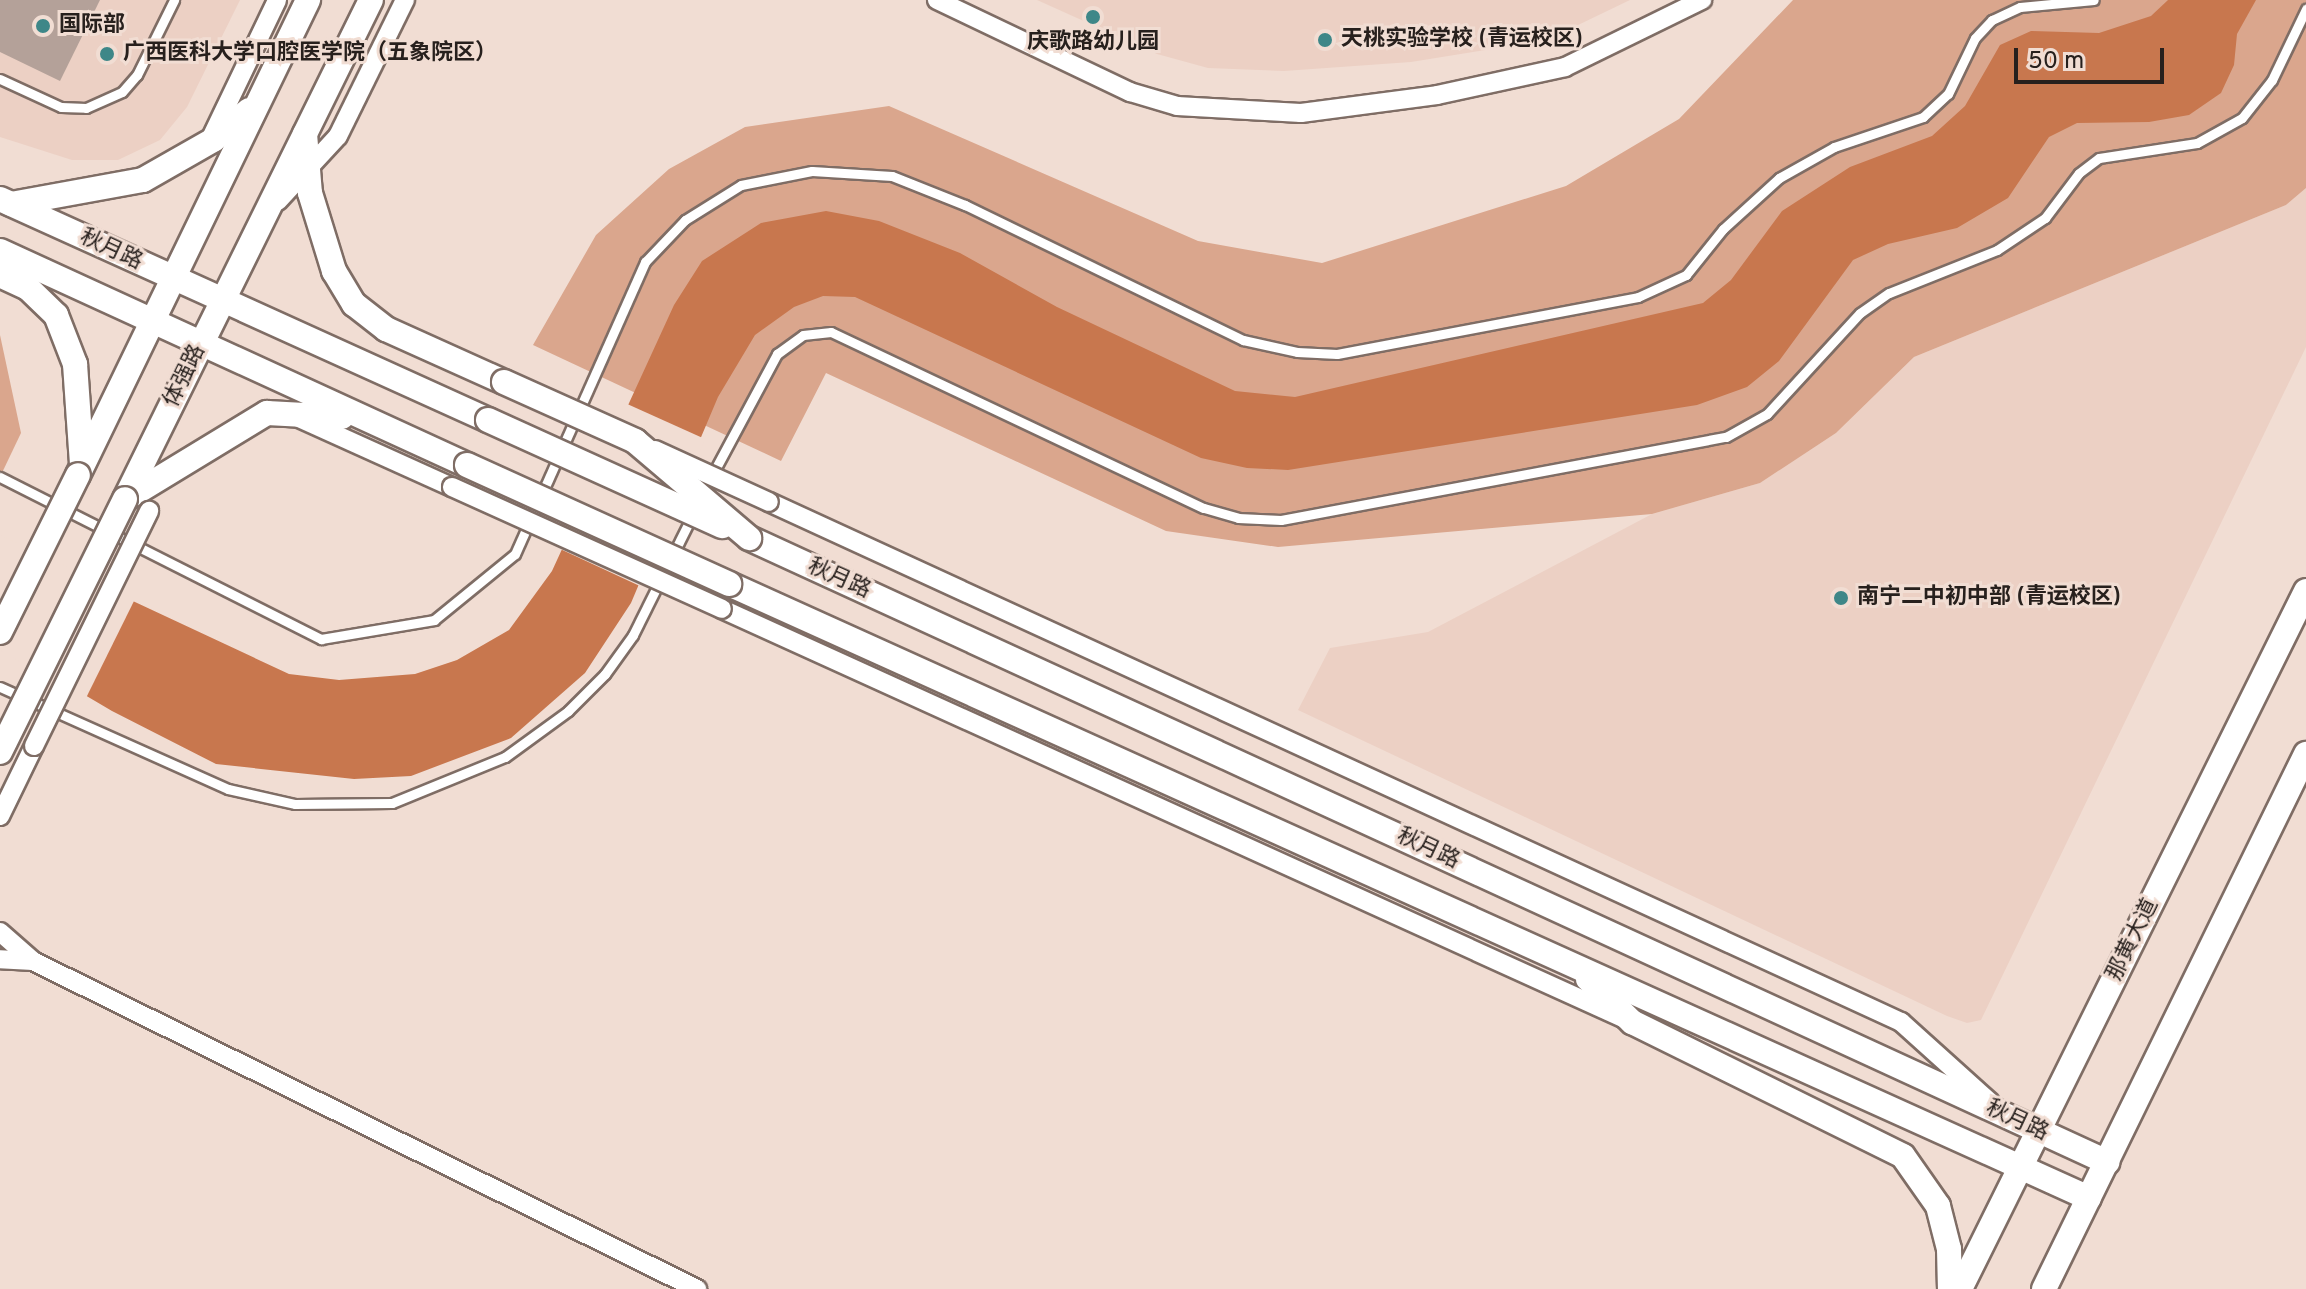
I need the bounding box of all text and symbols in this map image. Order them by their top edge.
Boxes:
marker: 庆歌路幼儿园 [1084,8,1102,26]
place label: 国际部 [59,13,125,39]
marker: 国际部 [34,17,52,35]
place label: 天桃实验学校 (青运校区) [1341,27,1583,53]
place label: 庆歌路幼儿园 [1027,30,1159,56]
marker: 天桃实验学校 (青运校区) [1316,31,1334,49]
scale bar [2018,32,2168,82]
place label: 广西医科大学口腔医学院（五象院区） [123,41,497,67]
marker: 广西医科大学口腔医学院（五象院区） [98,45,116,63]
text: 50 m [2028,47,2084,77]
street label: 秋月路 [76,224,146,276]
street label: 体强路 [159,341,211,411]
street label: 秋月路 [803,554,875,604]
place label: 南宁二中初中部 (青运校区) [1857,585,2121,611]
marker: 南宁二中初中部 (青运校区) [1832,589,1850,607]
street label: 秋月路 [1393,823,1463,875]
street label: 那黄大道 [2102,895,2164,985]
street label: 秋月路 [1982,1095,2052,1147]

